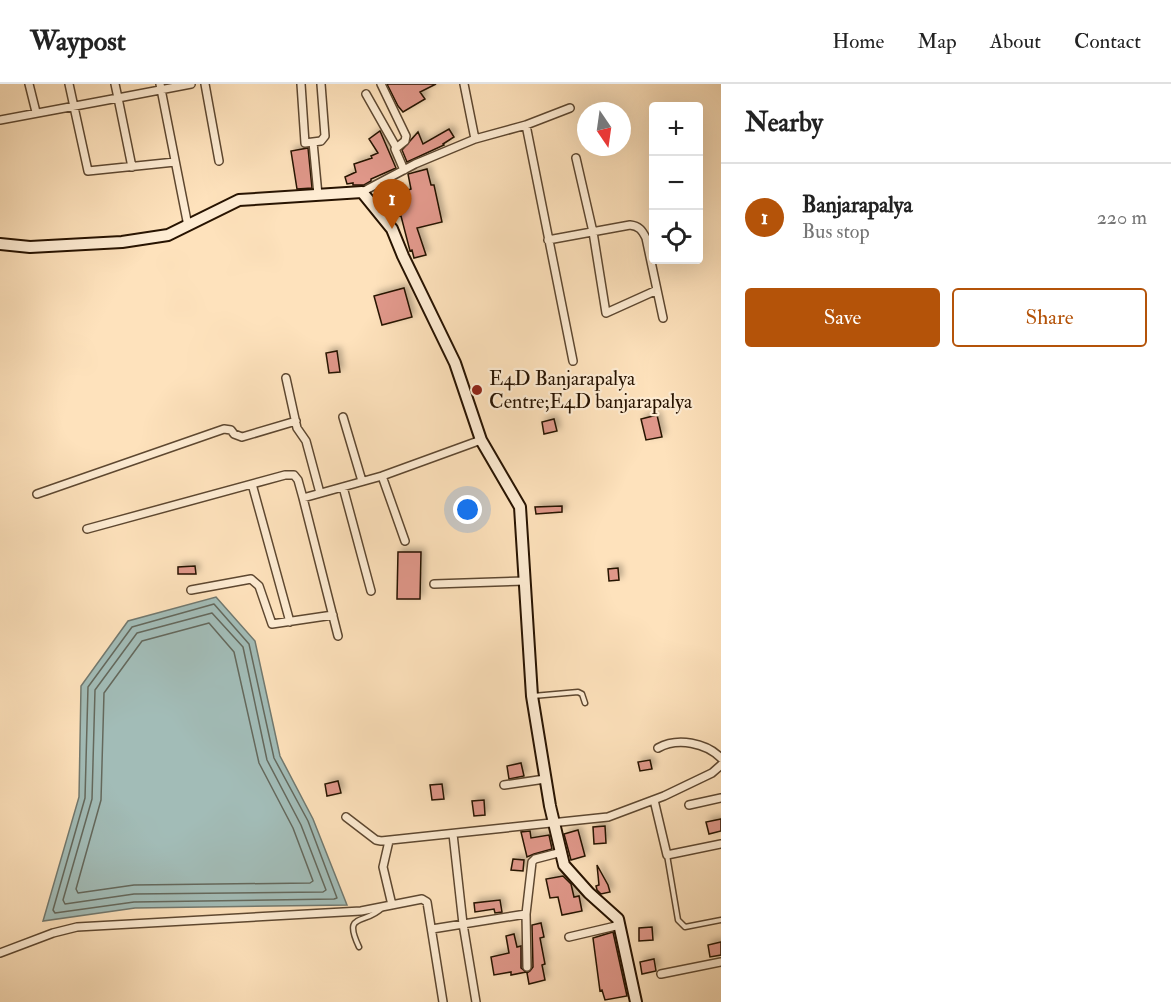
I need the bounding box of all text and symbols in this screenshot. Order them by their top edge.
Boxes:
text: Waypost [30,24,126,59]
text: Home [832,28,884,55]
text: Map [917,28,957,55]
text: About [990,28,1041,55]
text: Contact [1074,28,1141,55]
north arrow [577,102,631,156]
map controls [649,102,703,264]
button: + [649,102,703,156]
text: Nearby [745,107,823,139]
button: − [649,156,703,210]
pin: 1 [372,180,412,229]
text: Banjarapalya [802,191,912,219]
text: 1 [761,205,768,230]
text: 220 m [1097,205,1147,230]
button: locate [649,210,703,264]
text: Bus stop [802,219,870,244]
button: Save [745,288,940,347]
button: Share [952,288,1147,347]
place label: E4D Banjarapalya Centre;E4D banjarapalya [489,366,693,415]
marker: E4D Banjarapalya Centre;E4D banjarapalya [470,383,484,397]
your location [453,495,482,524]

